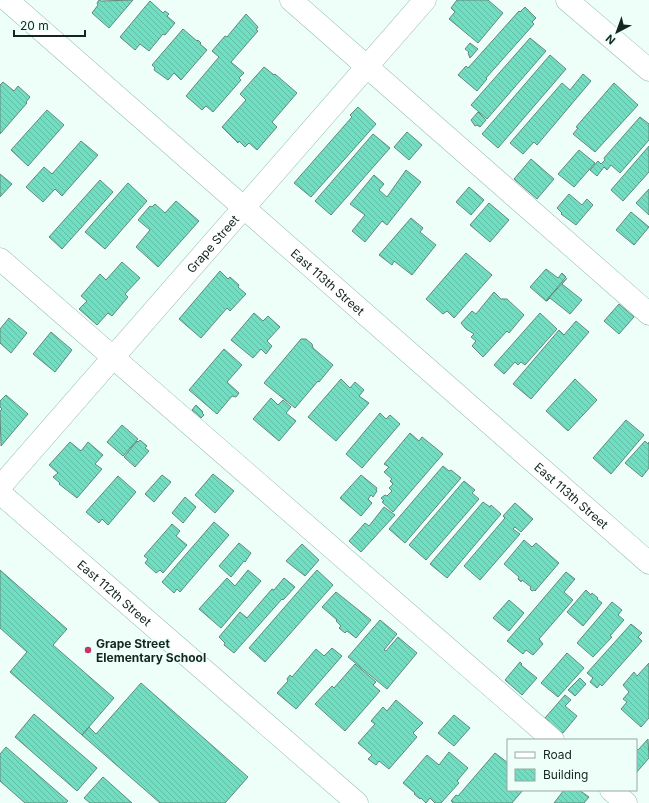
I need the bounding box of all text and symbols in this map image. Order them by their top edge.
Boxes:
scale bar [14,12,85,38]
north arrow [597,12,637,52]
text: 20 m [20,18,49,33]
text: N [603,32,618,48]
street label: Grape Street [183,212,242,276]
street label: East 113th Street [288,245,368,318]
street label: East 113th Street [532,459,612,532]
street label: East 112th Street [75,556,155,629]
place label: Grape Street Elementary School [96,636,206,665]
marker: Grape Street Elementary School [83,645,93,655]
legend [507,739,637,791]
text: Road [543,747,572,762]
text: Building [543,767,588,782]

